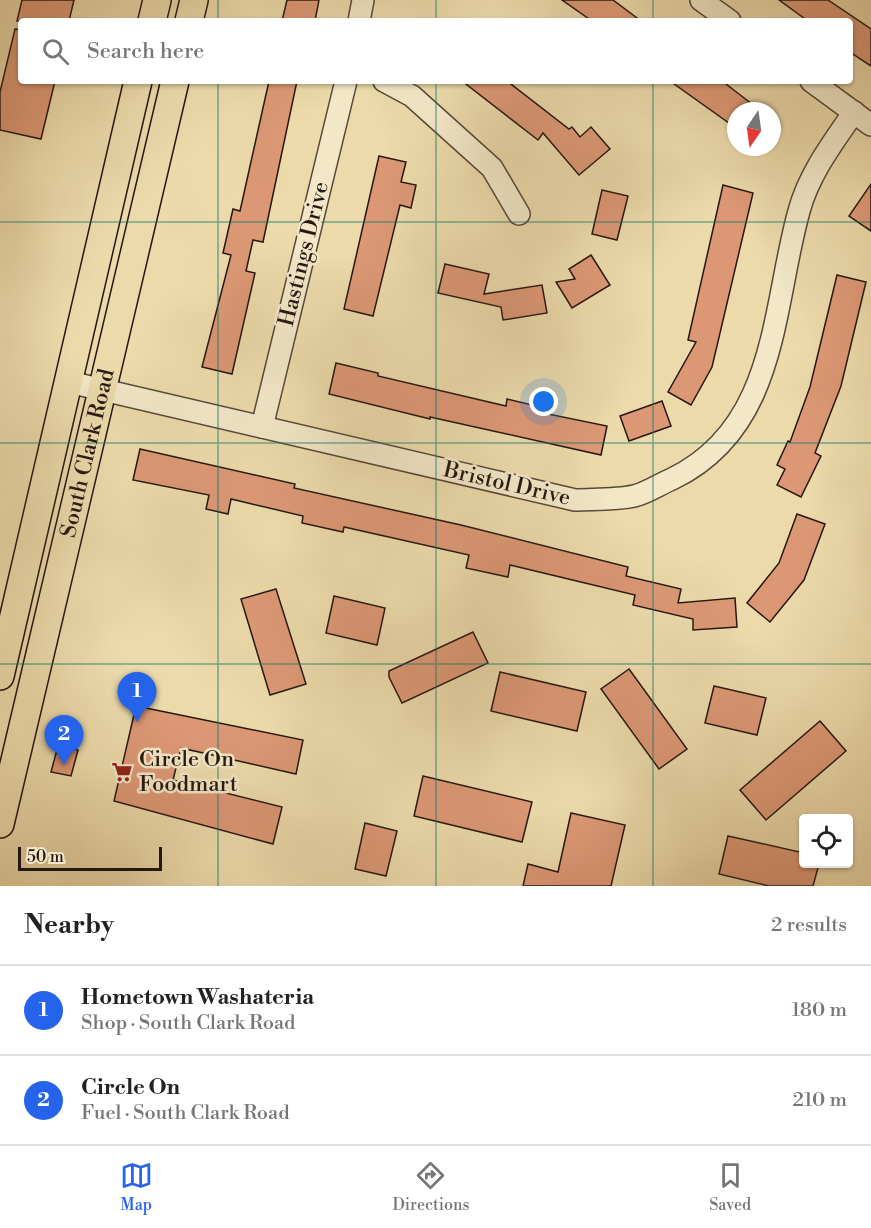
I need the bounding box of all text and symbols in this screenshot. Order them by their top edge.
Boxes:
search box [18,18,853,84]
icon: search [39,35,72,68]
text: Search here [87,38,204,65]
north arrow [727,102,781,156]
street label: Hastings Drive [273,179,335,329]
street label: South Clark Road [54,366,120,540]
your location [529,387,558,416]
street label: Bristol Drive [440,456,573,512]
pin: 1 [118,672,156,722]
pin: 2 [44,716,84,765]
place label: Circle On Foodmart [139,746,238,798]
supermarket icon: Circle On Foodmart [110,760,134,784]
map controls [799,814,853,868]
button: locate [799,814,853,868]
scale bar [18,844,162,872]
text: 50 m [27,847,64,867]
text: Nearby [24,909,114,941]
text: 2 results [771,913,847,938]
text: Hometown Washateria [81,984,314,1011]
text: 1 [39,998,48,1023]
text: 180 m [792,998,847,1023]
text: Shop · South Clark Road [81,1011,295,1036]
text: Circle On [81,1074,180,1101]
text: 2 [37,1088,50,1113]
text: 210 m [792,1088,847,1113]
text: Fuel · South Clark Road [81,1101,290,1126]
tab: Map [120,1159,153,1215]
tab: Directions [392,1159,470,1215]
tab: Saved [709,1159,751,1215]

